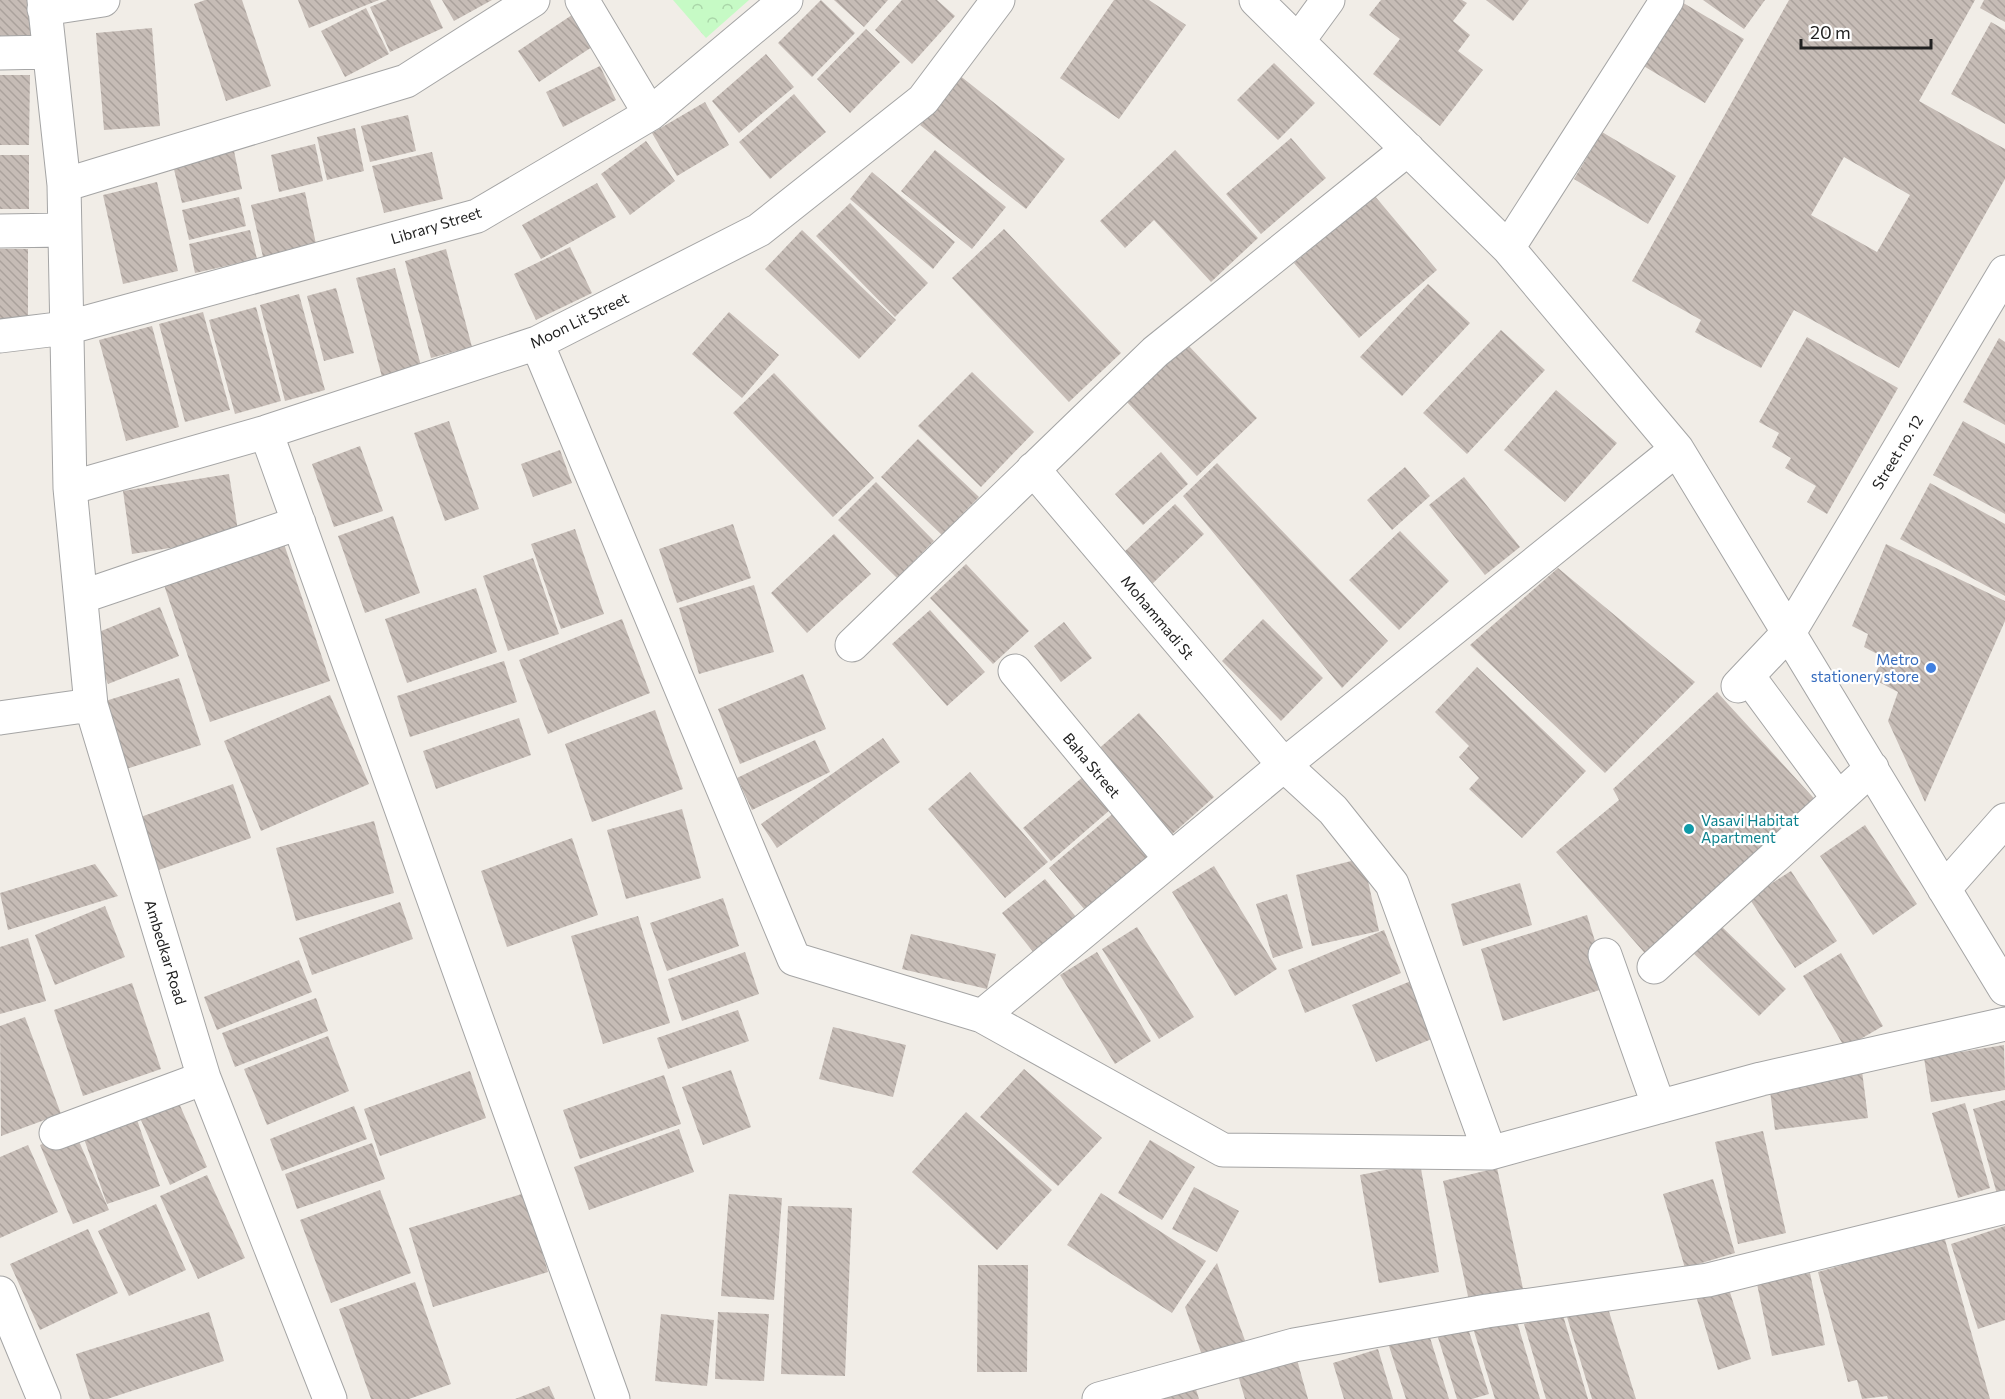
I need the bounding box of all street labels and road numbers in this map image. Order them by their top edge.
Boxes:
street label: Library Street [388,203,484,247]
street label: Moon Lit Street [527,288,631,352]
street label: Street no. 12 [1868,412,1926,492]
street label: Mohammadi St [1118,571,1198,663]
street label: Baha Street [1060,729,1124,801]
street label: Ambedkar Road [141,897,191,1007]

